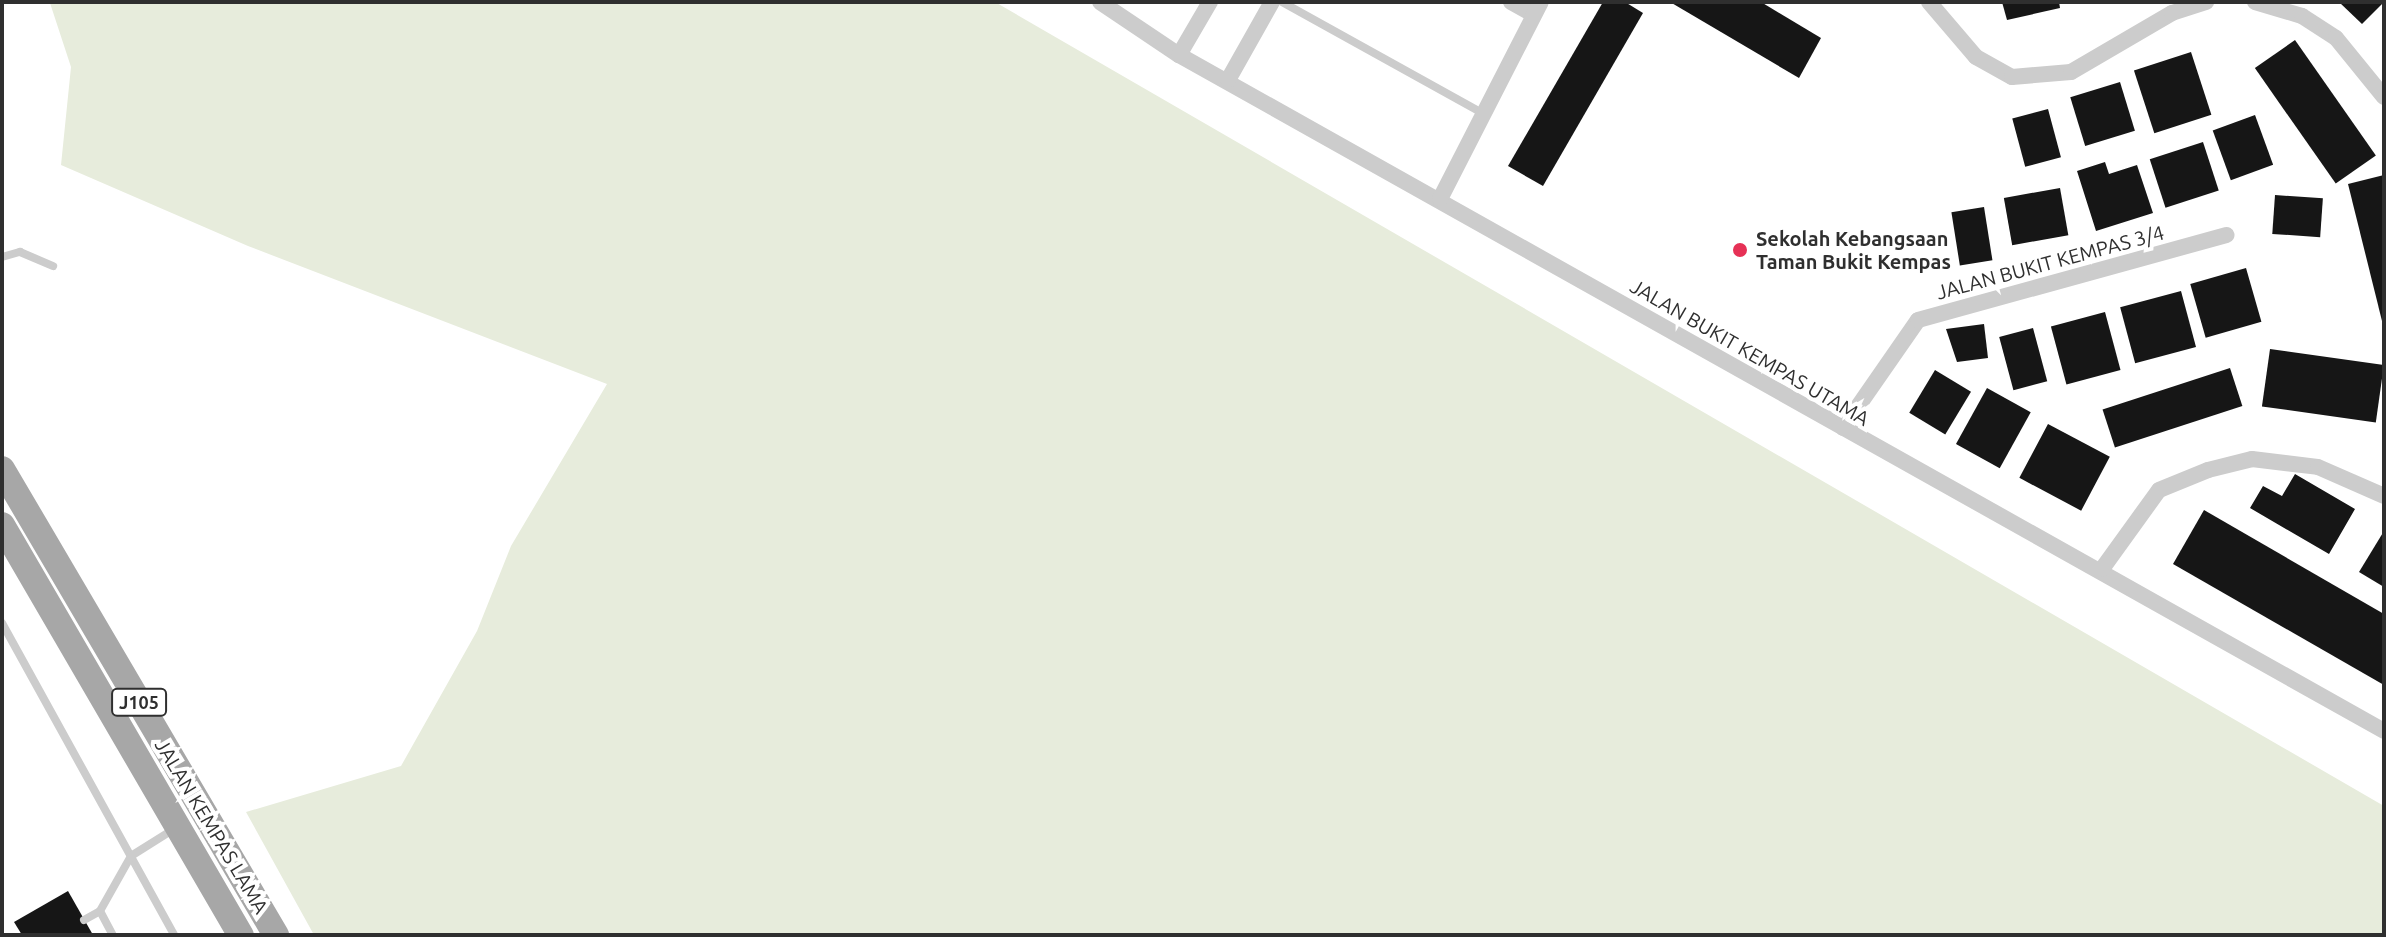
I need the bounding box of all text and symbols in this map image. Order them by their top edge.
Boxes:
street label: JALAN BUKIT KEMPAS 3/4 [1933,220,2167,304]
place label: Sekolah Kebangsaan Taman Bukit Kempas [1756,226,1951,273]
marker: Sekolah Kebangsaan Taman Bukit Kempas [1731,241,1749,259]
street label: JALAN BUKIT KEMPAS UTAMA [1626,274,1874,430]
road number: J105 [111,688,167,716]
street label: JALAN KEMPAS LAMA [150,734,274,918]

